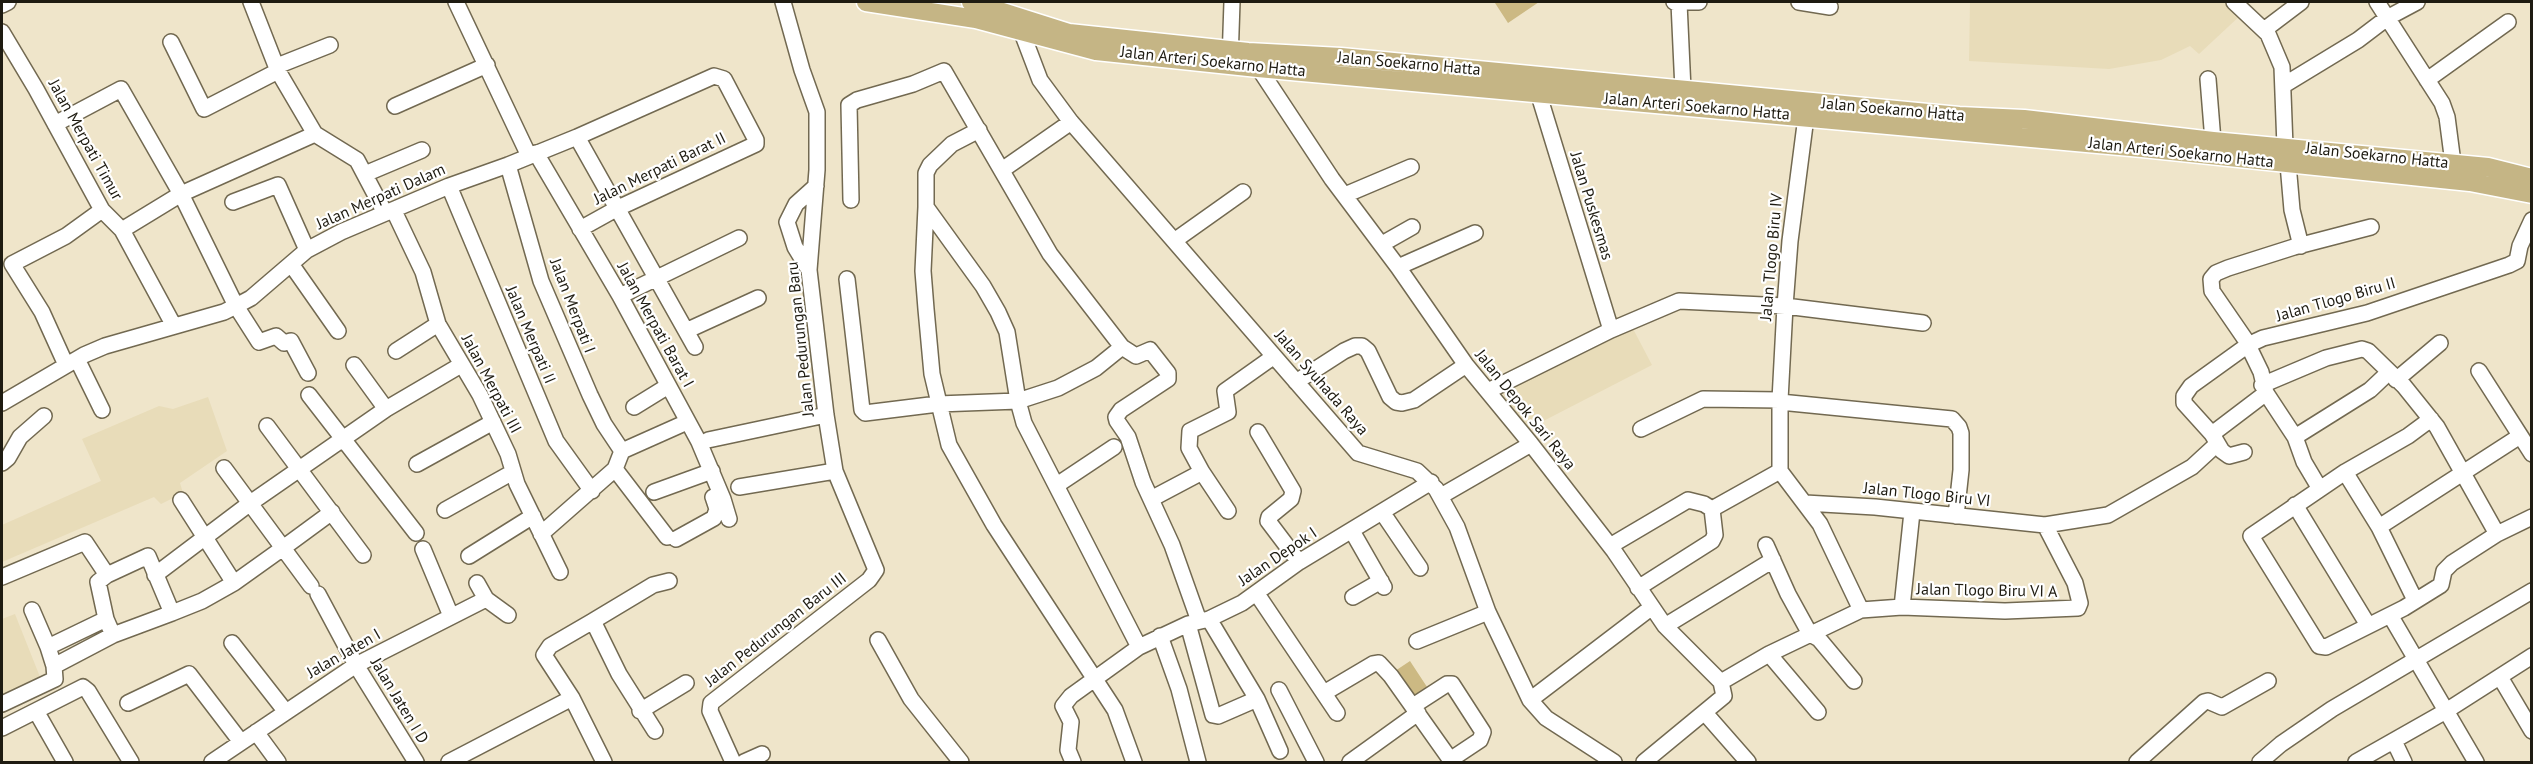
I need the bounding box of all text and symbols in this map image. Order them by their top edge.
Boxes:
street label: Jalan Arteri Soekarno Hatta [1119,43,1307,81]
street label: Jalan Soekarno Hatta [1337,48,1481,80]
street label: Jalan Merpati Timur [44,76,126,204]
street label: Jalan Arteri Soekarno Hatta [1603,89,1791,125]
street label: Jalan Soekarno Hatta [1821,94,1965,126]
street label: Jalan Merpati Barat II [591,129,729,209]
street label: Jalan Arteri Soekarno Hatta [2087,134,2275,172]
street label: Jalan Soekarno Hatta [2305,139,2449,173]
street label: Jalan Puskesmas [1565,150,1617,262]
street label: Jalan Merpati Dalam [314,160,448,234]
street label: Jalan Tlogo Biru IV [1757,193,1787,321]
street label: Jalan Merpati I [545,256,599,356]
street label: Jalan Merpati Barat I [613,259,697,391]
street label: Jalan Pedurungan Baru [783,261,819,417]
street label: Jalan Tlogo Biru II [2274,274,2398,326]
street label: Jalan Merpati II [501,283,559,387]
street label: Jalan Syuhada Raya [1270,327,1372,439]
street label: Jalan Merpati III [457,331,525,437]
street label: Jalan Depok Sari Raya [1471,346,1579,474]
street label: Jalan Tlogo Biru VI [1863,479,1991,511]
street label: Jalan Depok I [1235,524,1321,590]
street label: Jalan Pedurungan Baru III [702,569,850,691]
street label: Jalan Tlogo Biru VI A [1916,580,2058,602]
street label: Jalan Jaten I [304,625,384,683]
street label: Jalan Jaten I D [366,655,432,747]

